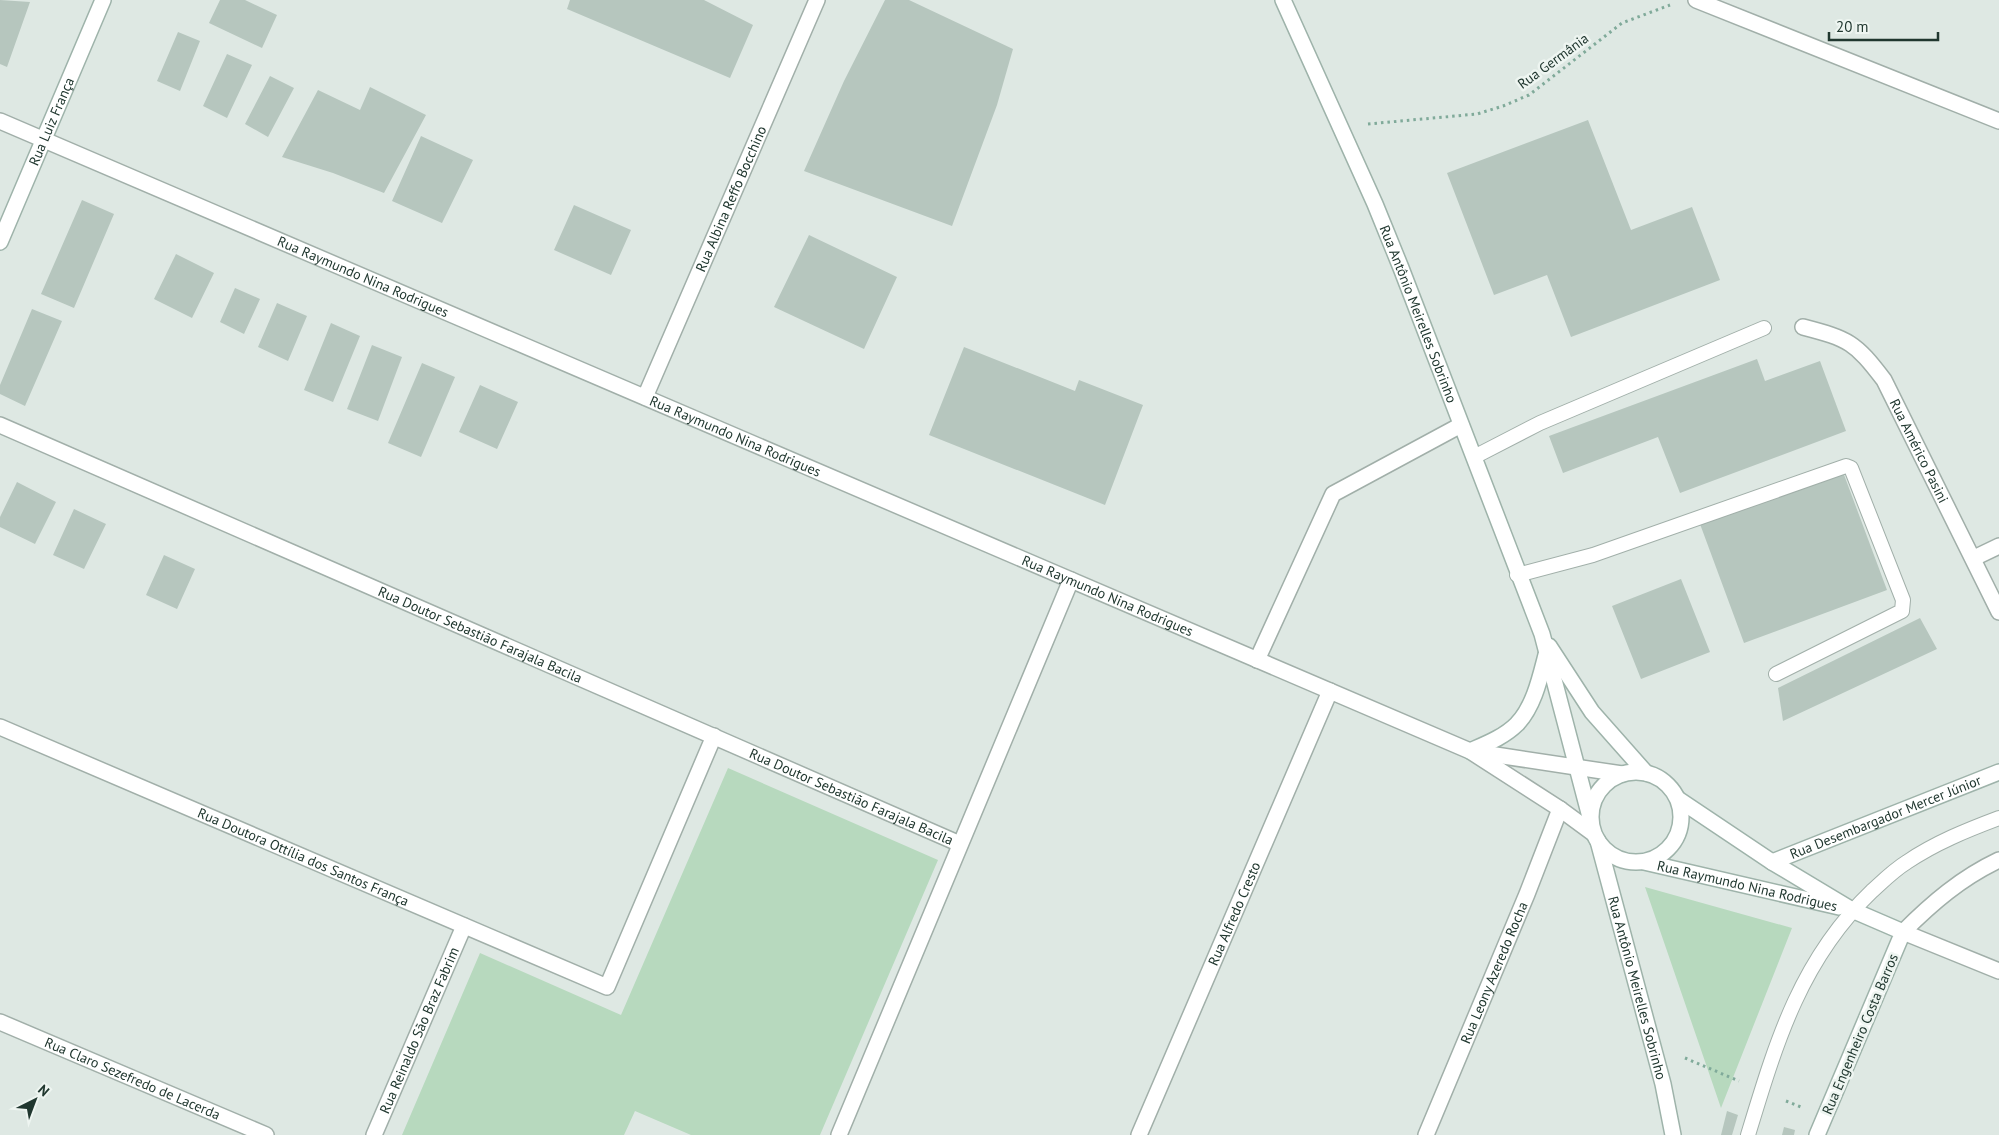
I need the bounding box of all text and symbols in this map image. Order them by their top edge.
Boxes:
scale bar [1829,10,1938,42]
text: 20 m [1836,17,1869,36]
street label: Rua Germânia [1514,29,1592,93]
street label: Rua Luiz França [25,75,78,168]
street label: Rua Albina Reffo Bocchino [691,123,770,275]
street label: Rua Antônio Meirelles Sobrinho [1376,222,1461,405]
street label: Rua Raymundo Nina Rodrigues [275,232,451,321]
street label: Rua Raymundo Nina Rodrigues [647,392,824,481]
street label: Rua Américo Pasini [1886,396,1952,506]
street label: Rua Raymundo Nina Rodrigues [1019,551,1196,640]
street label: Rua Doutor Sebastião Farajala Bacila [376,582,585,687]
street label: Rua Doutor Sebastião Farajala Bacila [747,744,956,849]
street label: Rua Desembargador Mercer Júnior [1787,771,1984,863]
street label: Rua Doutora Ottília dos Santos França [195,804,412,910]
street label: Rua Raymundo Nina Rodrigues [1655,856,1839,915]
street label: Rua Alfredo Cresto [1204,859,1264,968]
street label: Rua Antônio Meirelles Sobrinho [1604,894,1670,1082]
street label: Rua Leony Azeredo Rocha [1456,899,1532,1046]
street label: Rua Reinaldo São Braz Fabrim [375,944,463,1116]
street label: Rua Engenheiro Costa Barros [1818,951,1902,1117]
street label: Rua Claro Sezefredo de Lacerda [42,1033,223,1124]
north arrow [10,1075,60,1125]
text: N [34,1081,53,1100]

